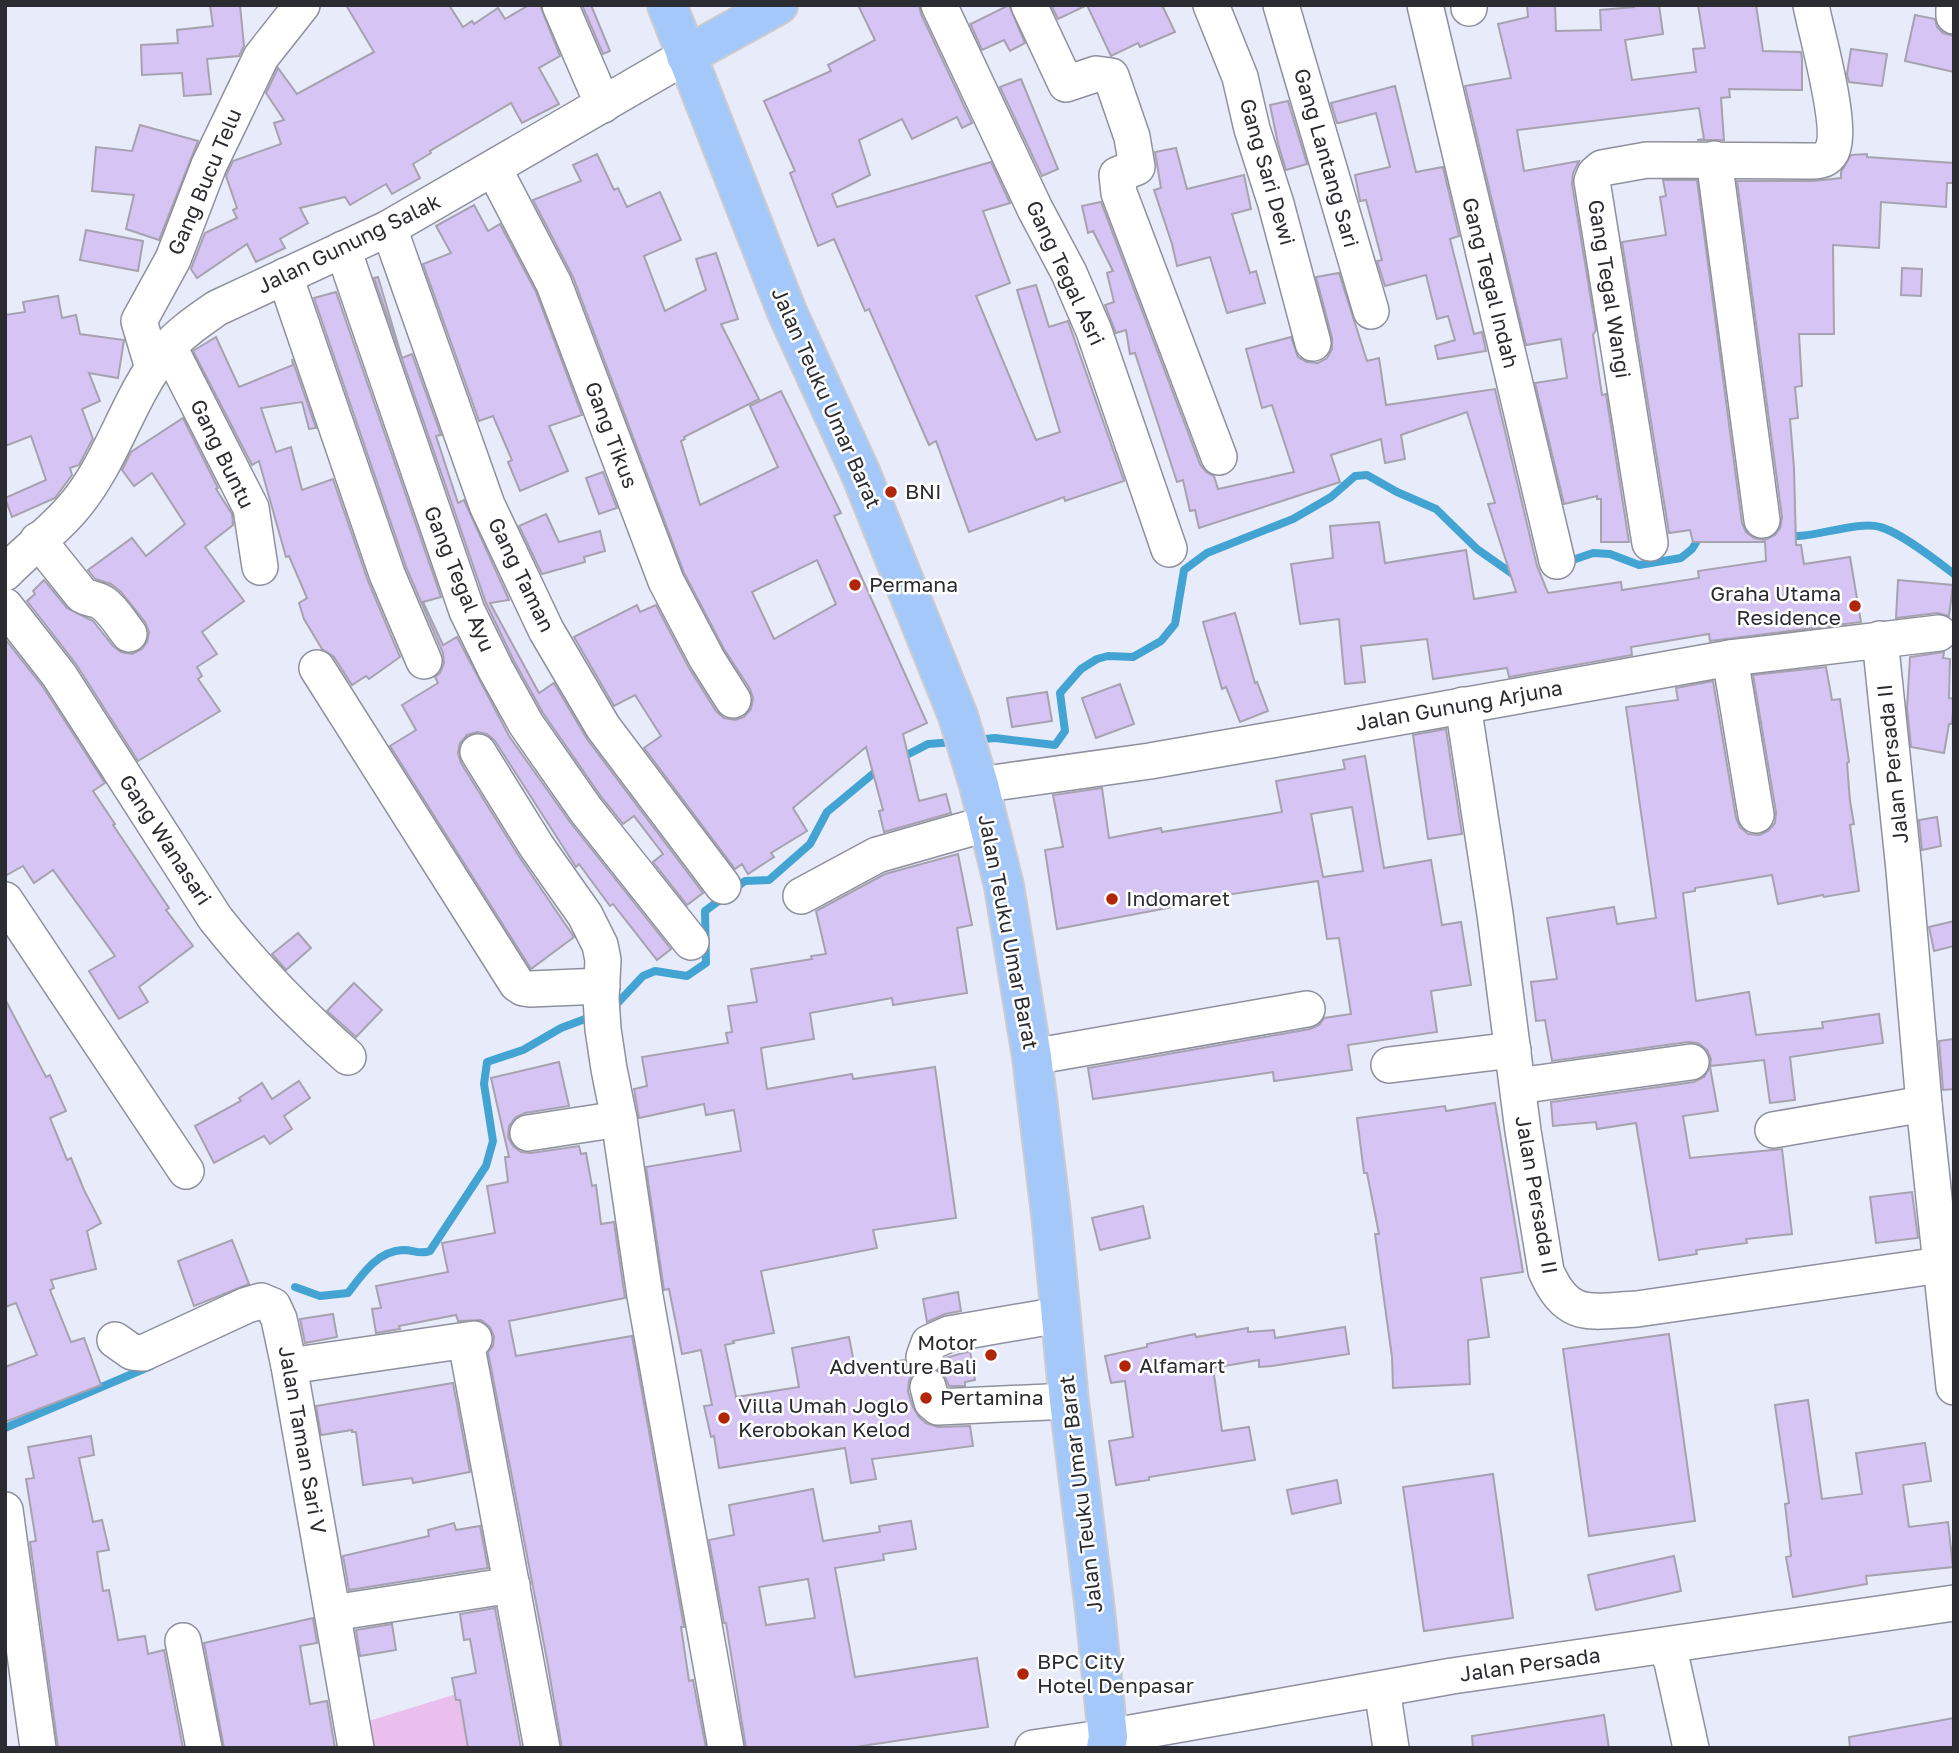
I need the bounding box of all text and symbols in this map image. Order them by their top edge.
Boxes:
street label: Gang Lantang Sari [1289,65,1365,250]
street label: Gang Sari Dewi [1235,95,1301,248]
street label: Gang Bucu Telu [162,104,247,259]
street label: Jalan Gunung Salak [253,187,444,299]
street label: Gang Tegal Indah [1457,195,1525,371]
street label: Gang Tegal Asri [1021,196,1111,349]
street label: Gang Tegal Wangi [1583,198,1637,380]
street label: Jalan Teuku Umar Barat [766,283,887,512]
street label: Gang Tikus [580,378,644,492]
street label: Gang Buntu [185,395,261,512]
place label: BNI [905,478,942,504]
marker: BNI [883,484,899,500]
street label: Gang Tegal Ayu [419,502,501,655]
street label: Gang Taman [483,513,561,636]
place label: Permana [869,571,958,597]
marker: Permana [847,577,863,593]
place label: Graha Utama Residence [1710,580,1841,630]
marker: Graha Utama Residence [1847,598,1863,614]
street label: Jalan Gunung Arjuna [1353,674,1564,736]
street label: Jalan Persada II [1871,683,1913,845]
street label: Gang Wanasari [114,769,218,910]
street label: Jalan Teuku Umar Barat [973,812,1045,1052]
place label: Indomaret [1126,885,1230,911]
marker: Indomaret [1104,891,1120,907]
street label: Jalan Persada II [1510,1114,1564,1276]
place label: Motor Adventure Bali [829,1329,977,1379]
street label: Jalan Taman Sari V [274,1344,332,1536]
marker: Motor Adventure Bali [983,1347,999,1363]
place label: Alfamart [1139,1352,1226,1378]
marker: Alfamart [1117,1358,1133,1374]
street label: Jalan Teuku Umar Barat [1053,1374,1107,1614]
place label: Pertamina [940,1384,1044,1410]
marker: Pertamina [918,1390,934,1406]
place label: Villa Umah Joglo Kerobokan Kelod [738,1392,910,1442]
marker: Villa Umah Joglo Kerobokan Kelod [716,1410,732,1426]
street label: Jalan Persada [1458,1641,1602,1687]
place label: BPC City Hotel Denpasar [1037,1648,1194,1698]
marker: BPC City Hotel Denpasar [1015,1666,1031,1682]

